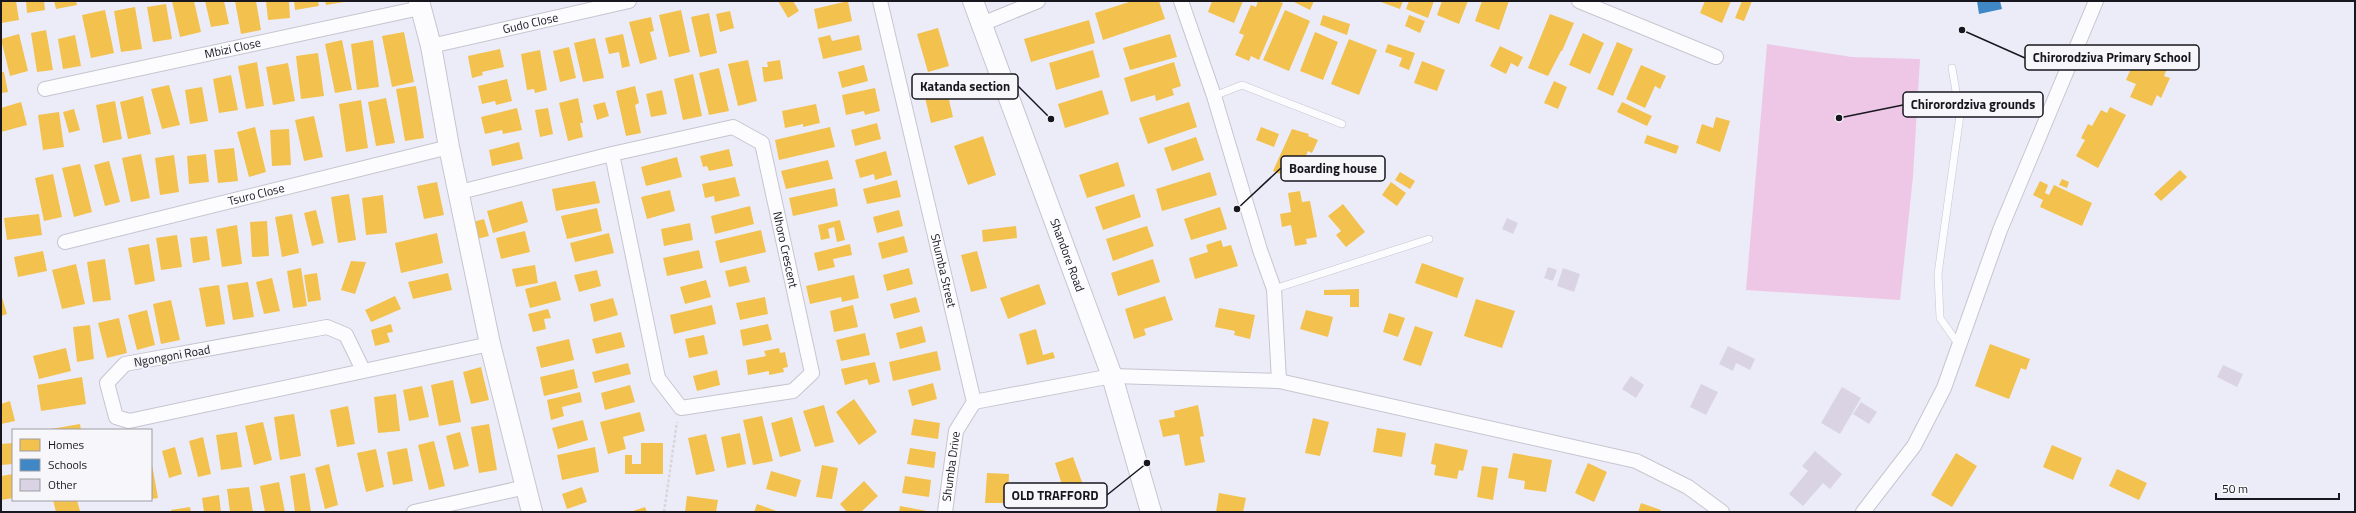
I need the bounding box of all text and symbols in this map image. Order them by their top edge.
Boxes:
street label: Gudo Close [501,7,560,38]
street label: Mbizi Close [203,33,262,63]
callout: Chirorodziva Primary School [2025,45,2199,70]
text: Chirorodziva Primary School [2033,47,2191,67]
callout: Katanda section [912,74,1018,99]
text: Katanda section [920,76,1010,96]
callout: Chirorordziva grounds [1903,92,2043,117]
text: Chirorordziva grounds [1911,94,2035,114]
callout: Boarding house [1281,156,1385,181]
text: Boarding house [1289,158,1377,178]
street label: Tsuro Close [226,178,286,210]
street label: Nhoro Crescent [768,209,803,291]
street label: Shandore Road [1045,216,1090,294]
street label: Shumba Street [926,232,962,310]
street label: Ngongoni Road [132,339,212,372]
legend [12,429,152,501]
street label: Shumba Drive [937,430,965,503]
text: Homes [48,435,84,454]
text: Schools [48,455,88,474]
text: Other [48,475,77,494]
scale bar [2216,475,2339,501]
text: 50 m [2222,479,2248,498]
callout: OLD TRAFFORD [1004,483,1107,508]
text: OLD TRAFFORD [1011,485,1099,505]

